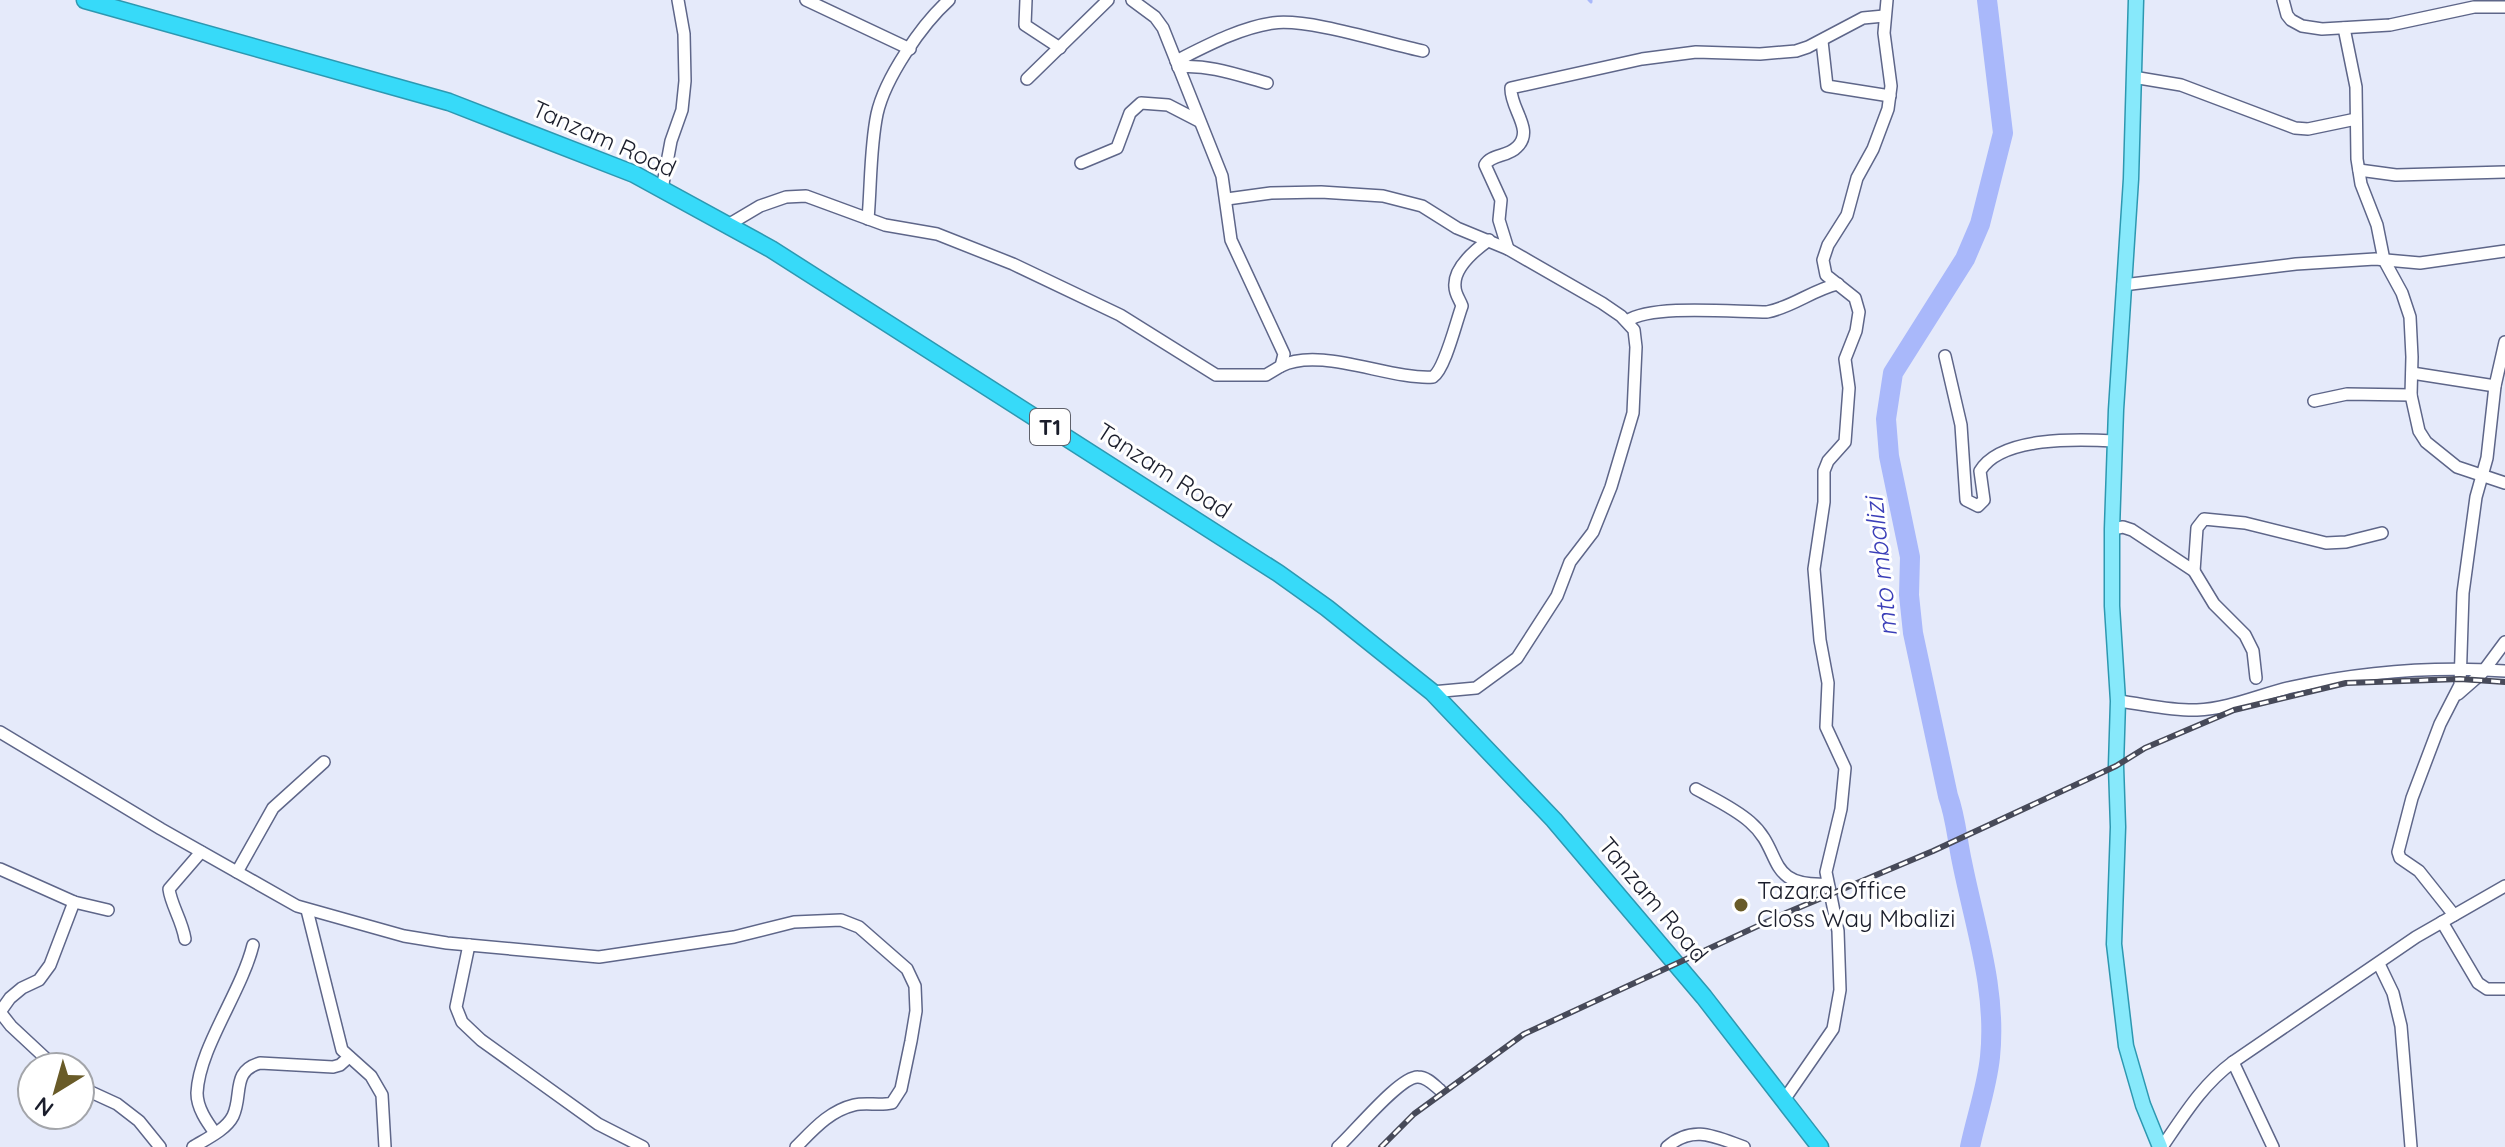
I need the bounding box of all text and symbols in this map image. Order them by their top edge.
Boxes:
street label: Tanzam Road [528,93,681,183]
road number: T1 [1030,409,1070,445]
street label: Tanzam Road [1092,415,1238,525]
water label: mto mbalizi [1856,492,1904,638]
street label: Tanzam Road [1593,831,1715,968]
place label: Tazara Office Closs Way Mbalizi [1757,875,1955,933]
marker: Tazara Office Closs Way Mbalizi [1732,896,1750,914]
north arrow [16,1051,96,1131]
text: N [29,1091,59,1123]

